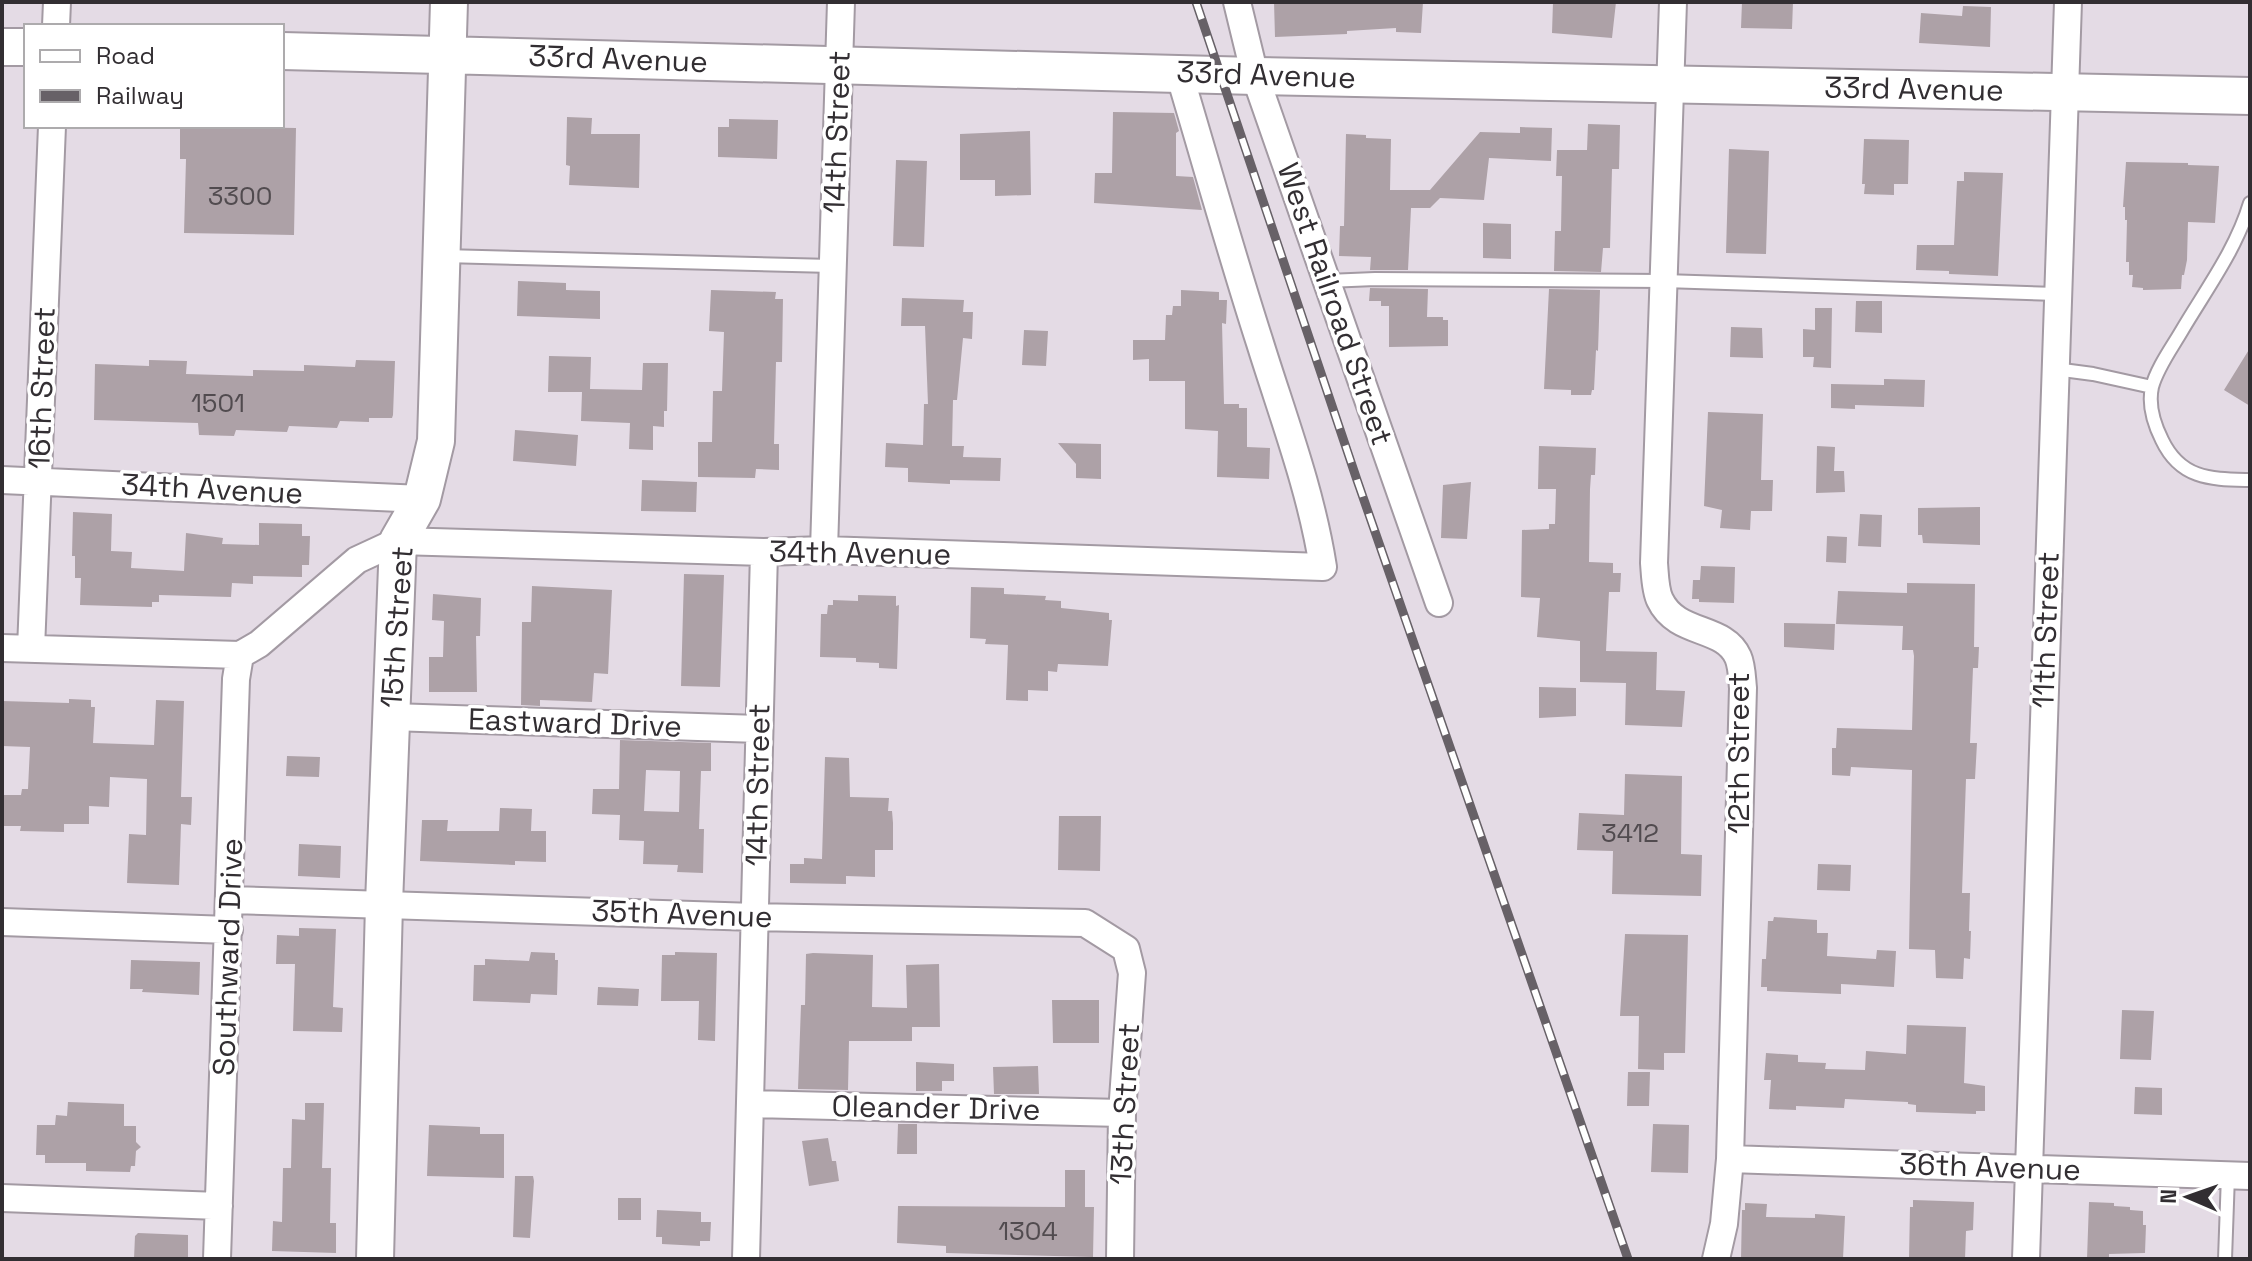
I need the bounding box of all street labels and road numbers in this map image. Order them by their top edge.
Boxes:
street label: 33rd Avenue [528,36,708,81]
street label: 14th Street [814,50,859,214]
street label: 33rd Avenue [1176,52,1356,97]
street label: 33rd Avenue [1824,67,2004,110]
street label: West Railroad Street [1269,157,1402,450]
street label: 16th Street [19,306,64,470]
street label: 34th Avenue [120,464,304,513]
street label: 34th Avenue [769,531,951,574]
street label: 15th Street [371,545,422,709]
street label: 11th Street [2023,551,2068,709]
street label: 12th Street [1719,672,1758,834]
street label: Eastward Drive [467,699,683,746]
street label: 14th Street [737,703,778,867]
street label: Southward Drive [204,837,251,1077]
street label: 35th Avenue [591,891,773,936]
street label: 13th Street [1101,1022,1148,1186]
street label: Oleander Drive [831,1086,1041,1129]
street label: 36th Avenue [1898,1144,2082,1189]

